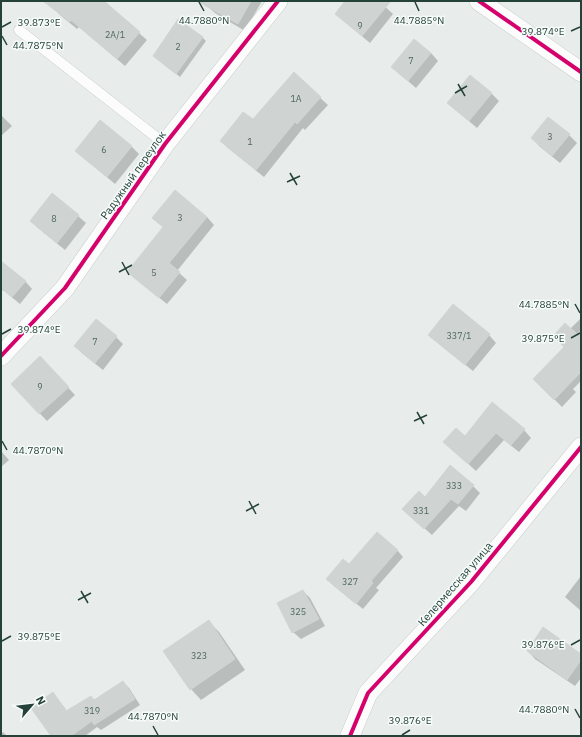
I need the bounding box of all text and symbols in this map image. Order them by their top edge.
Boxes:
text: 44.7880°N [179,14,229,27]
text: 44.7885°N [394,14,444,27]
text: 39.873°E [17,16,61,29]
house number: 9 [357,20,363,31]
text: 39.874°E [521,25,565,38]
house number: 2А/1 [105,29,125,40]
text: 44.7875°N [13,39,63,52]
house number: 2 [175,41,181,52]
house number: 7 [408,55,414,66]
house number: 1А [290,93,302,104]
street label: Радужный переулок [97,128,169,222]
house number: 3 [547,131,553,142]
house number: 1 [247,136,253,147]
house number: 6 [101,144,107,155]
house number: 3 [177,212,183,223]
house number: 8 [51,213,57,224]
house number: 5 [151,267,157,278]
text: 44.7885°N [519,298,569,311]
text: 39.874°E [17,323,61,336]
house number: 337/1 [446,330,472,341]
text: 39.875°E [521,332,565,345]
house number: 7 [92,336,98,347]
house number: 9 [37,381,43,392]
text: 44.7870°N [13,444,63,457]
house number: 333 [446,480,462,491]
house number: 331 [413,505,429,516]
street label: Келермесская улица [415,539,496,629]
house number: 327 [342,576,358,587]
house number: 325 [290,606,306,617]
text: 39.875°E [17,630,61,643]
text: 39.876°E [521,638,565,651]
house number: 323 [191,650,207,661]
north arrow [12,685,52,725]
text: N [33,694,49,707]
text: 44.7880°N [519,703,569,716]
house number: 319 [84,705,100,716]
text: 44.7870°N [128,710,178,723]
text: 39.876°E [388,714,432,727]

